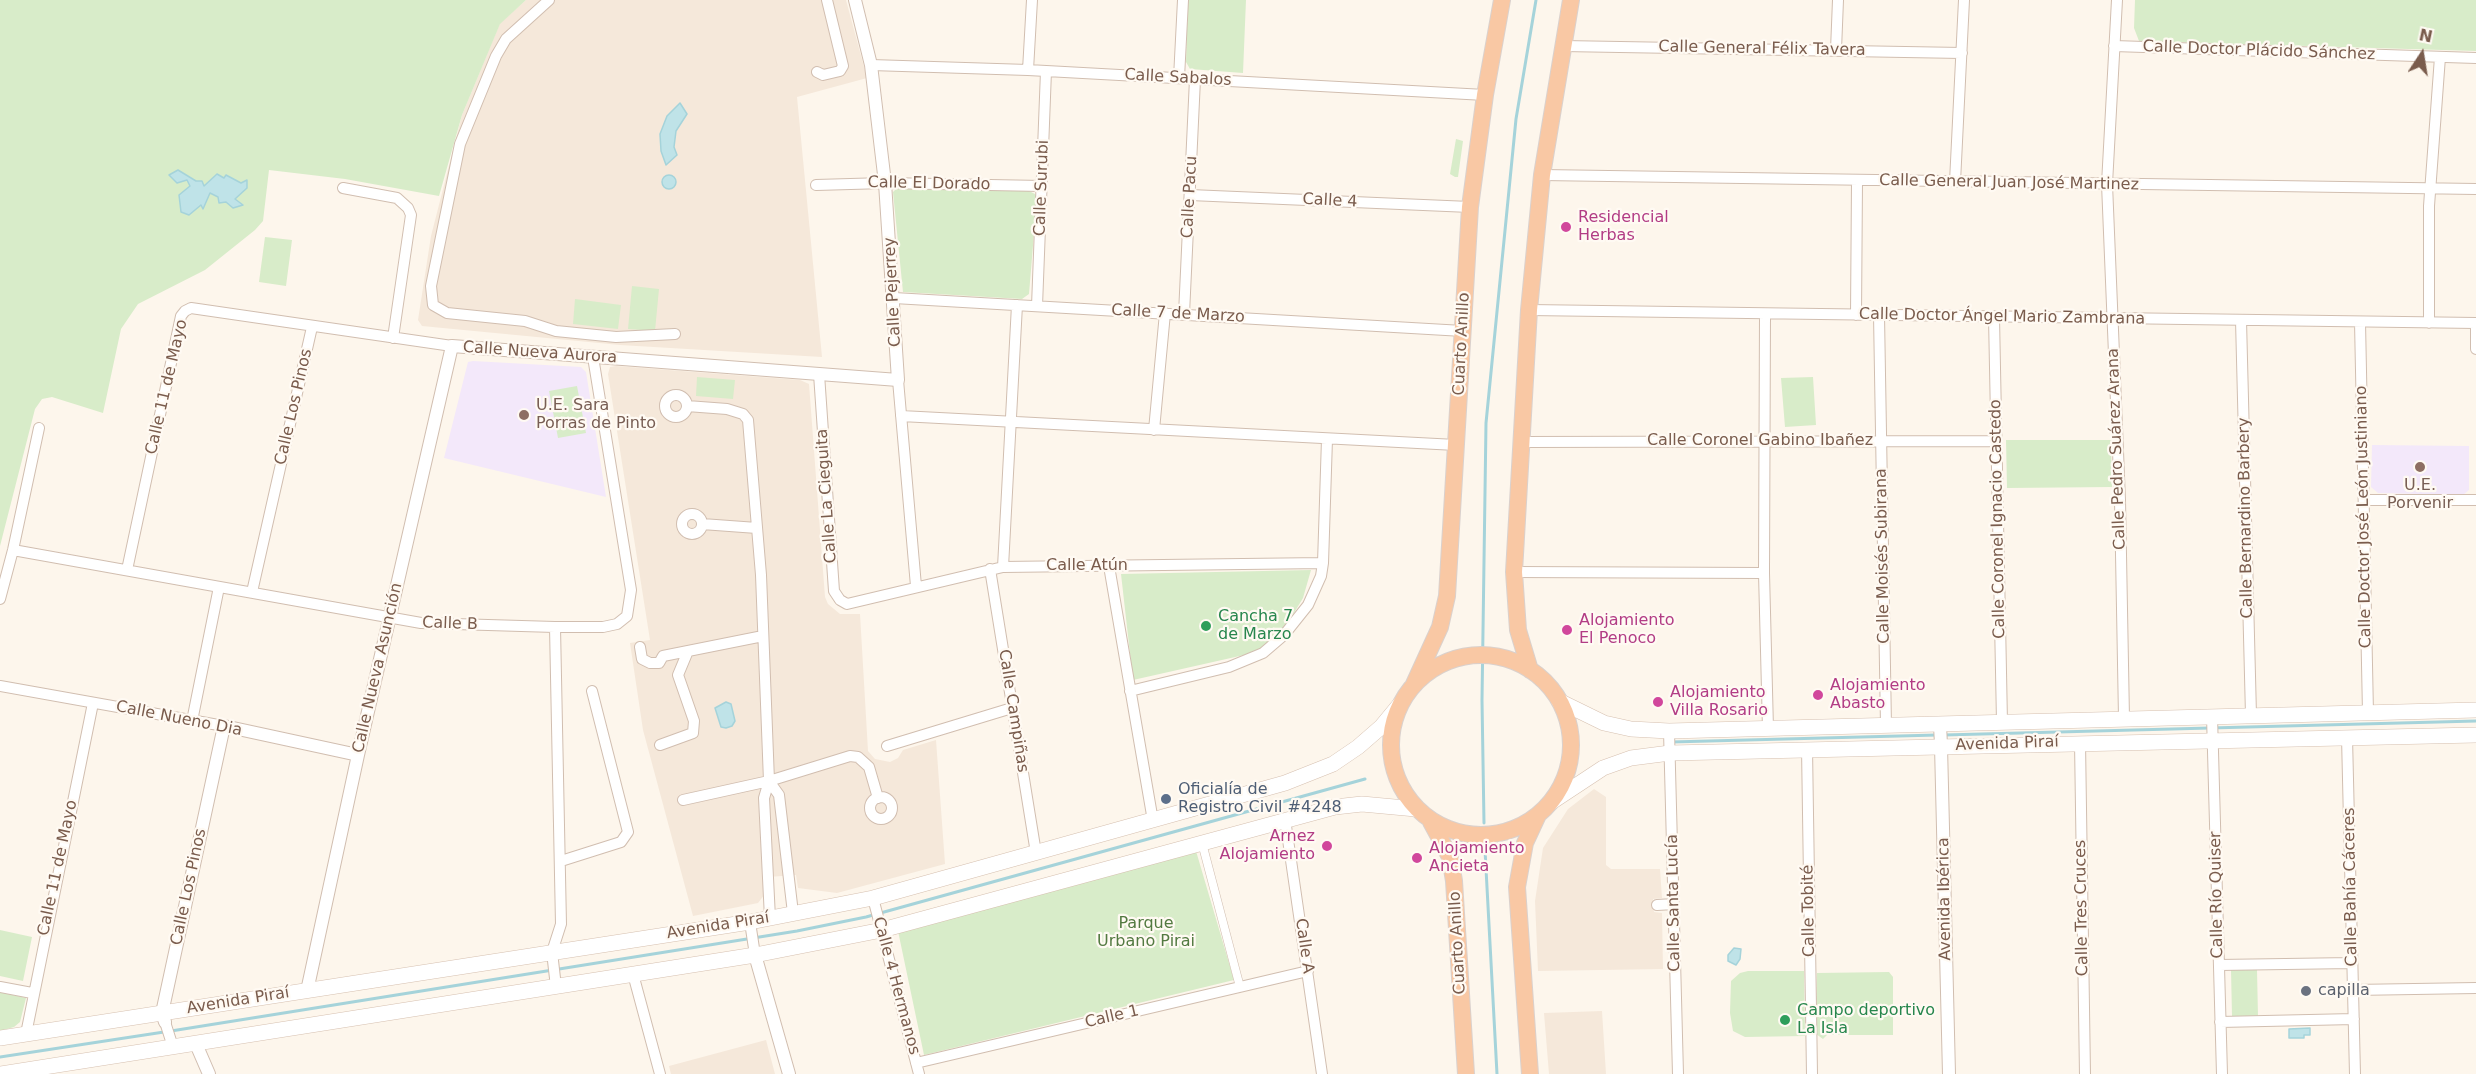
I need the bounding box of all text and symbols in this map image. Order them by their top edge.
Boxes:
north arrow [2392,24,2452,84]
text: N [2417,25,2434,47]
street label: Calle Doctor Plácido Sánchez [2142,37,2376,65]
street label: Calle General Félix Tavera [1658,38,1866,60]
street label: Calle Sabalos [1124,66,1232,90]
street label: Calle Surubi [1031,139,1053,237]
street label: Calle Pacu [1178,155,1202,239]
street label: Calle General Juan José Martinez [1879,171,2139,195]
street label: Calle El Dorado [867,173,991,195]
street label: Calle 4 [1302,190,1358,212]
place label: Residencial Herbas [1578,208,1669,246]
marker: Residencial Herbas [1559,220,1573,234]
street label: Calle Pejerrey [881,237,905,347]
street label: Cuarto Anillo [1450,292,1474,396]
street label: Calle 7 de Marzo [1111,301,1245,327]
street label: Calle Doctor Ángel Mario Zambrana [1859,305,2145,329]
street label: Calle 11 de Mayo [142,318,192,456]
street label: Calle Nueva Aurora [462,338,618,368]
street label: Calle Los Pinos [271,347,317,467]
street label: Calle Pedro Suárez Arana [2104,348,2130,550]
street label: Calle Doctor José León Justiniano [2352,385,2376,649]
place label: U.E. Sara Porras de Pinto [536,396,656,434]
street label: Calle Coronel Ignacio Castedo [1986,399,2010,639]
marker: U.E. Sara Porras de Pinto [517,408,531,422]
street label: Calle Bernardino Barbery [2235,417,2257,619]
street label: Calle La Cieguita [813,428,841,564]
street label: Calle Coronel Gabino Ibañez [1647,431,1873,451]
marker: U.E. Porvenir [2413,460,2427,474]
street label: Calle Moisés Subirana [1872,468,1894,644]
place label: U.E. Porvenir [2387,476,2453,514]
street label: Calle Atún [1046,556,1128,576]
street label: Calle Nueva Asunción [349,581,407,755]
place label: Cancha 7 de Marzo [1218,607,1293,645]
place label: Alojamiento El Penoco [1579,611,1675,649]
street label: Calle B [422,613,478,635]
marker: Cancha 7 de Marzo [1199,619,1213,633]
marker: Alojamiento El Penoco [1560,623,1574,637]
street label: Calle Campiñas [994,648,1032,774]
place label: Alojamiento Abasto [1830,676,1926,714]
place label: Alojamiento Villa Rosario [1670,683,1768,721]
marker: Alojamiento Abasto [1811,688,1825,702]
marker: Alojamiento Villa Rosario [1651,695,1665,709]
street label: Calle Nueno Dia [114,697,244,741]
street label: Avenida Piraí [1955,733,2059,755]
place label: Oficialía de Registro Civil #4248 [1178,780,1342,818]
marker: Oficialía de Registro Civil #4248 [1159,792,1173,806]
street label: Calle 11 de Mayo [34,798,82,938]
street label: Calle Bahía Cáceres [2340,807,2362,967]
street label: Calle Los Pinos [167,827,211,947]
place label: Arnez Alojamiento [1219,827,1315,865]
street label: Calle Río Quiser [2206,831,2228,959]
street label: Calle Santa Lucía [1663,834,1685,972]
street label: Avenida Ibérica [1934,837,1956,961]
marker: Arnez Alojamiento [1320,839,1334,853]
place label: Alojamiento Ancieta [1429,839,1525,877]
street label: Calle Tres Cruces [2071,840,2093,976]
marker: Alojamiento Ancieta [1410,851,1424,865]
street label: Calle Tobité [1799,865,1819,957]
street label: Cuarto Anillo [1446,891,1470,995]
street label: Avenida Piraí [665,908,771,944]
park label: Parque Urbano Pirai [1097,914,1195,952]
street label: Calle 4 Hermanos [868,915,924,1057]
street label: Calle A [1291,917,1317,975]
place label: capilla [2318,981,2370,1001]
street label: Avenida Piraí [185,983,291,1019]
marker: capilla [2299,984,2313,998]
street label: Calle 1 [1083,1001,1141,1033]
place label: Campo deportivo La Isla [1797,1001,1935,1039]
marker: Campo deportivo La Isla [1778,1013,1792,1027]

